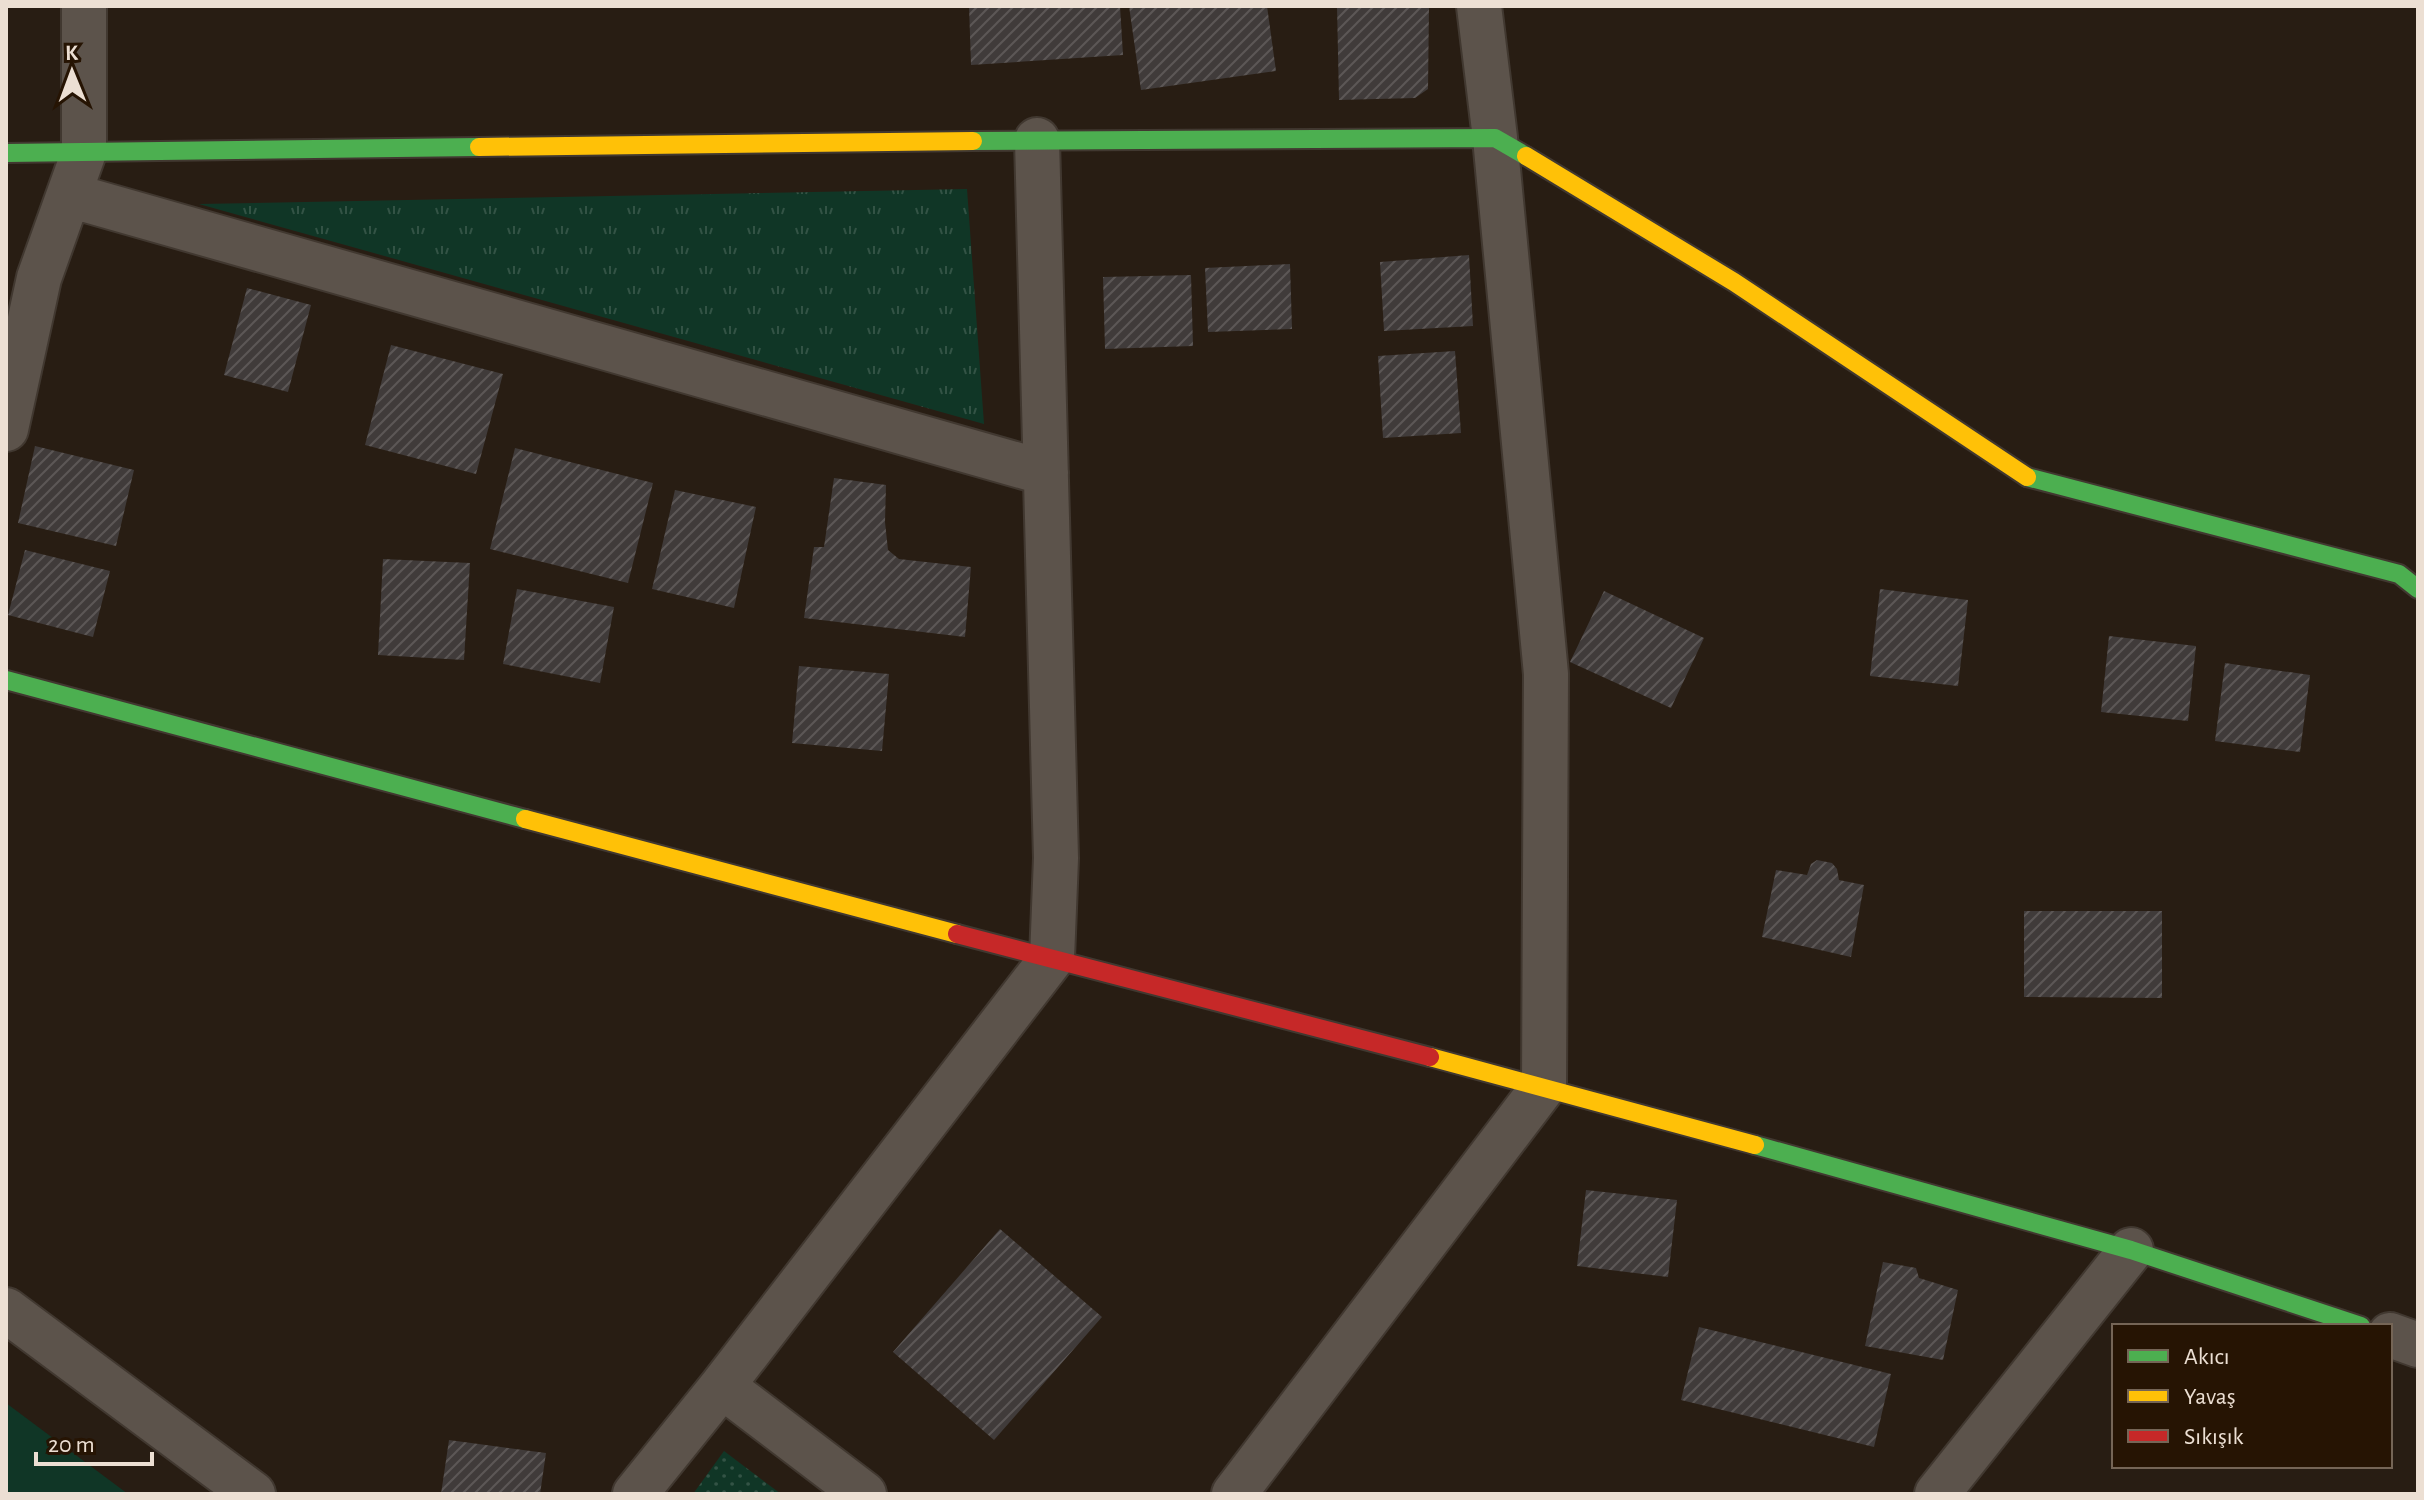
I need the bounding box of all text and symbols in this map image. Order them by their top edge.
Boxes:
north arrow [32,32,112,112]
text: K [65,42,79,64]
legend [2112,1324,2392,1468]
text: Akıcı [2184,1345,2230,1369]
text: Yavaş [2184,1385,2236,1409]
scale bar [36,1416,152,1466]
text: Sıkışık [2184,1425,2244,1449]
text: 20 m [48,1433,95,1457]

